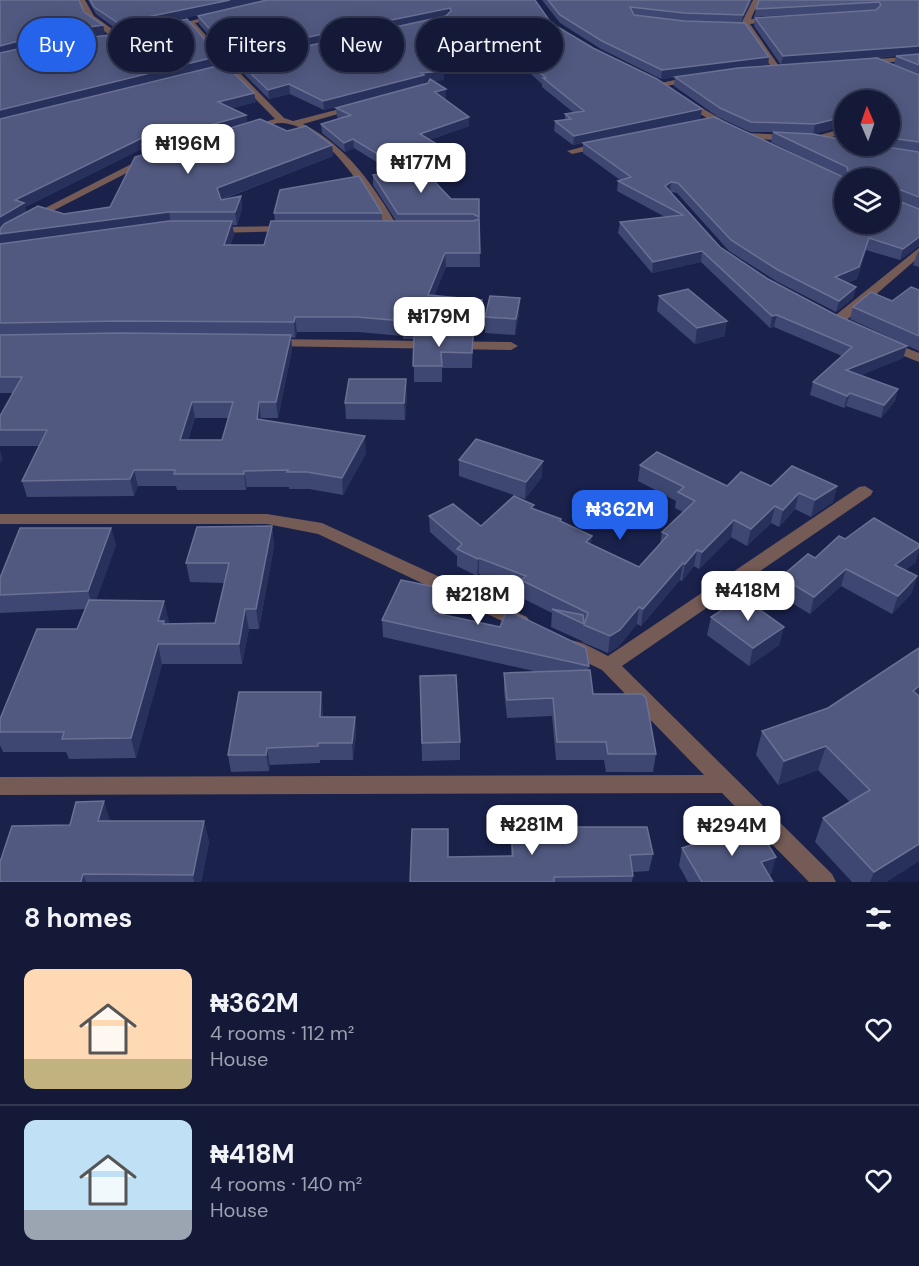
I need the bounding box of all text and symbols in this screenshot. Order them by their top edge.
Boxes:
chip: Buy [18,18,96,72]
chip: Rent [108,18,194,72]
chip: Filters [206,18,308,72]
chip: New [320,18,404,72]
chip: Apartment [416,18,563,72]
north arrow [834,90,900,156]
map controls [834,90,900,234]
pin: ₦196M [146,124,230,175]
text: ₦196M [156,130,220,156]
pin: ₦177M [379,143,463,194]
text: ₦177M [391,149,451,175]
button: layers [834,168,900,234]
pin: ₦179M [397,297,481,348]
text: ₦179M [408,303,470,329]
pin: ₦362M [578,490,662,541]
text: ₦362M [586,496,654,522]
pin: ₦418M [706,571,790,622]
pin: ₦218M [436,575,520,626]
text: ₦418M [715,577,781,603]
text: ₦218M [446,581,510,607]
pin: ₦281M [490,805,574,856]
pin: ₦294M [690,806,774,857]
text: ₦281M [500,811,564,837]
text: ₦294M [697,812,767,838]
text: 8 homes [24,901,132,935]
icon: filters [862,902,895,935]
text: ₦362M [210,986,299,1020]
icon: home [72,993,144,1065]
icon: heart [862,1013,895,1046]
text: 4 rooms · 112 m² [210,1020,354,1046]
text: House [210,1046,268,1072]
text: ₦418M [210,1137,295,1171]
icon: home [72,1144,144,1216]
icon: heart [862,1164,895,1197]
text: 4 rooms · 140 m² [210,1171,362,1197]
text: House [210,1197,268,1223]

